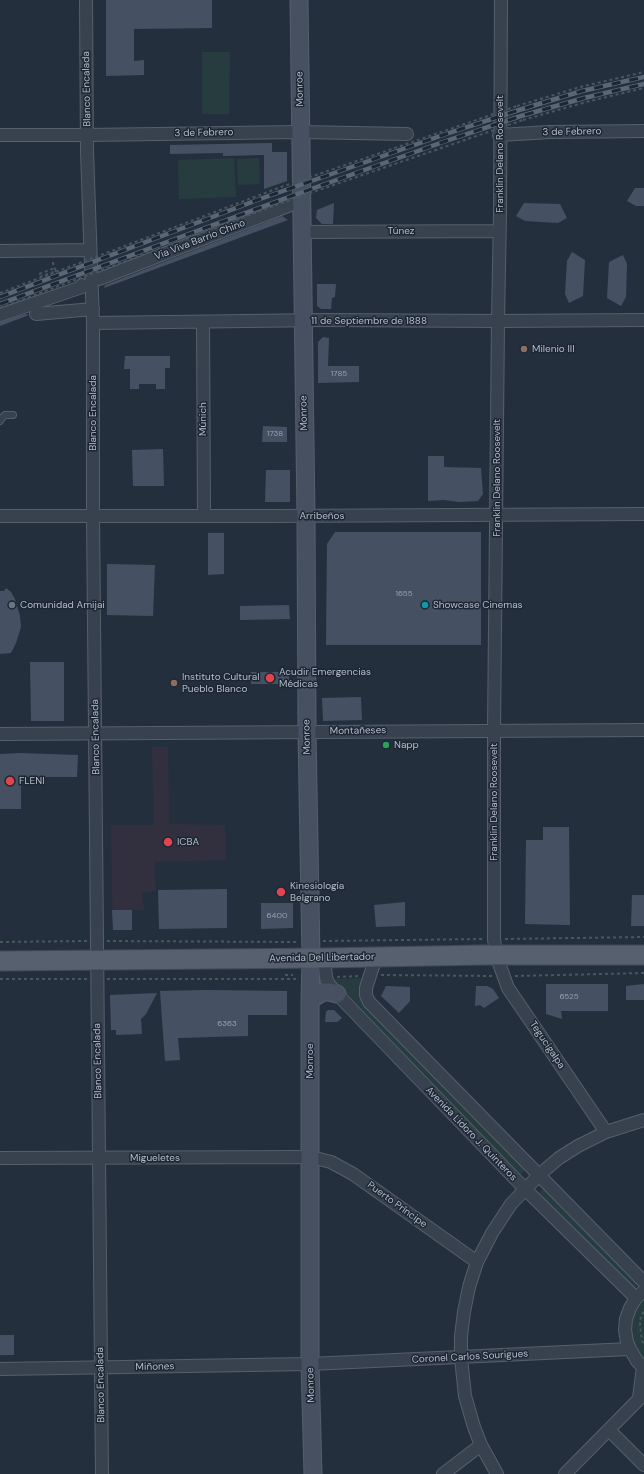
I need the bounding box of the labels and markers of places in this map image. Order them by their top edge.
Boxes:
place label: Milenio III [532,343,574,355]
marker: Milenio III [519,344,529,354]
place label: Comunidad Amijai [20,599,105,611]
place label: Showcase Cinemas [433,599,523,611]
marker: Comunidad Amijai [7,600,17,610]
marker: Showcase Cinemas [420,600,430,610]
place label: Acudir Emergencias Médicas [279,666,371,690]
place label: Instituto Cultural Pueblo Blanco [182,671,259,694]
marker: Acudir Emergencias Médicas [264,672,276,684]
marker: Instituto Cultural Pueblo Blanco [169,678,179,688]
place label: Napp [394,739,419,751]
marker: Napp [381,740,391,750]
marker: FLENI [4,775,16,787]
place label: FLENI [19,775,45,787]
marker: ICBA [162,836,174,848]
place label: ICBA [177,836,199,848]
place label: Kinesiología Belgrano [290,880,344,904]
marker: Kinesiología Belgrano [275,886,287,898]

